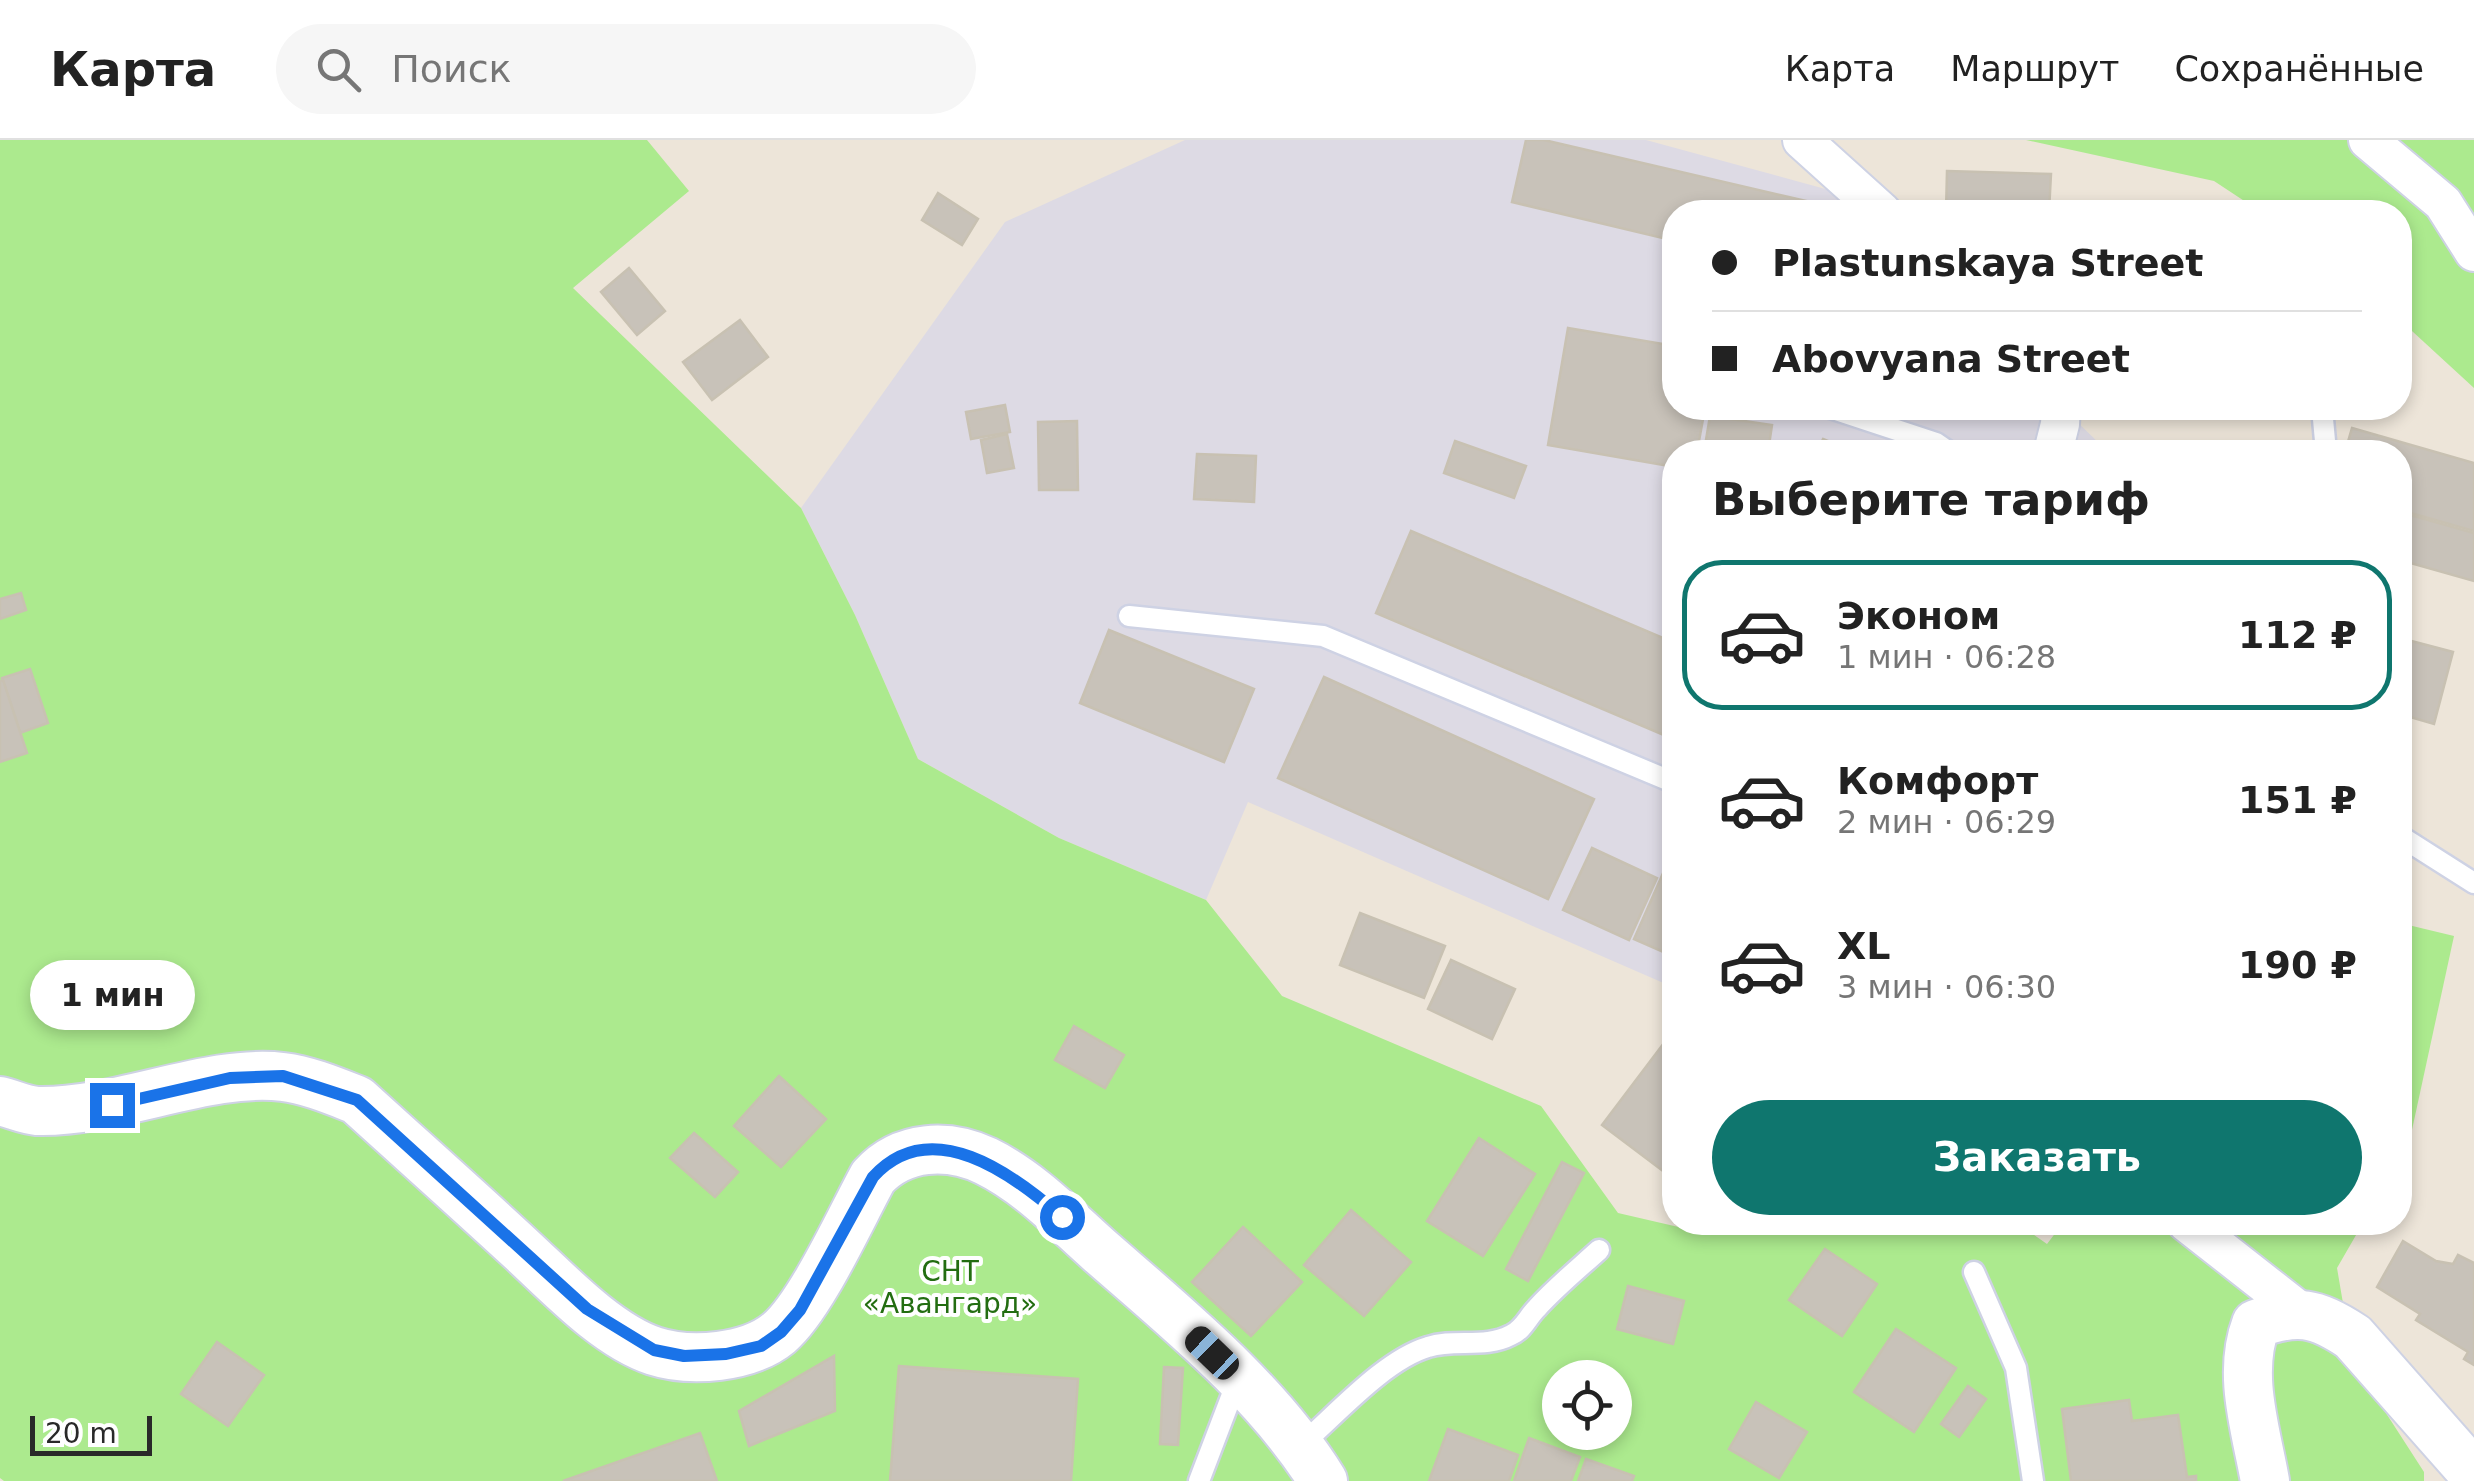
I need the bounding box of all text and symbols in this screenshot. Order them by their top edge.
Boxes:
search box [276,24,976,114]
text: Карта [50,41,216,97]
icon: search [311,42,366,97]
text: Поиск [391,47,512,91]
text: Карта [1785,49,1895,89]
text: Маршрут [1950,49,2119,89]
text: Сохранённые [2174,49,2424,89]
text: Plastunskaya Street [1772,241,2203,285]
text: Abovyana Street [1772,337,2130,381]
text: Выберите тариф [1712,473,2150,526]
icon: car [1717,590,1807,680]
text: Эконом [1837,594,2000,638]
text: 112 ₽ [2238,613,2357,657]
text: 1 мин · 06:28 [1837,638,2056,676]
icon: car [1717,755,1807,845]
text: Комфорт [1837,759,2038,803]
text: 151 ₽ [2238,778,2357,822]
text: 2 мин · 06:29 [1837,803,2056,841]
icon: car [1717,920,1807,1010]
text: XL [1837,924,1891,968]
text: 190 ₽ [2238,943,2357,987]
callout: 1 мин [29,960,194,1030]
text: 3 мин · 06:30 [1837,968,2056,1006]
text: 1 мин [60,976,165,1014]
route end [90,1083,135,1128]
button: Заказать [1712,1100,2362,1215]
route start [1040,1195,1085,1240]
park label: СНТ «Авангард» [863,1255,1037,1320]
car [1180,1321,1244,1385]
map controls [1542,1360,1632,1450]
button: locate [1542,1360,1632,1450]
scale bar [30,1411,152,1456]
text: 20 m [45,1417,117,1450]

